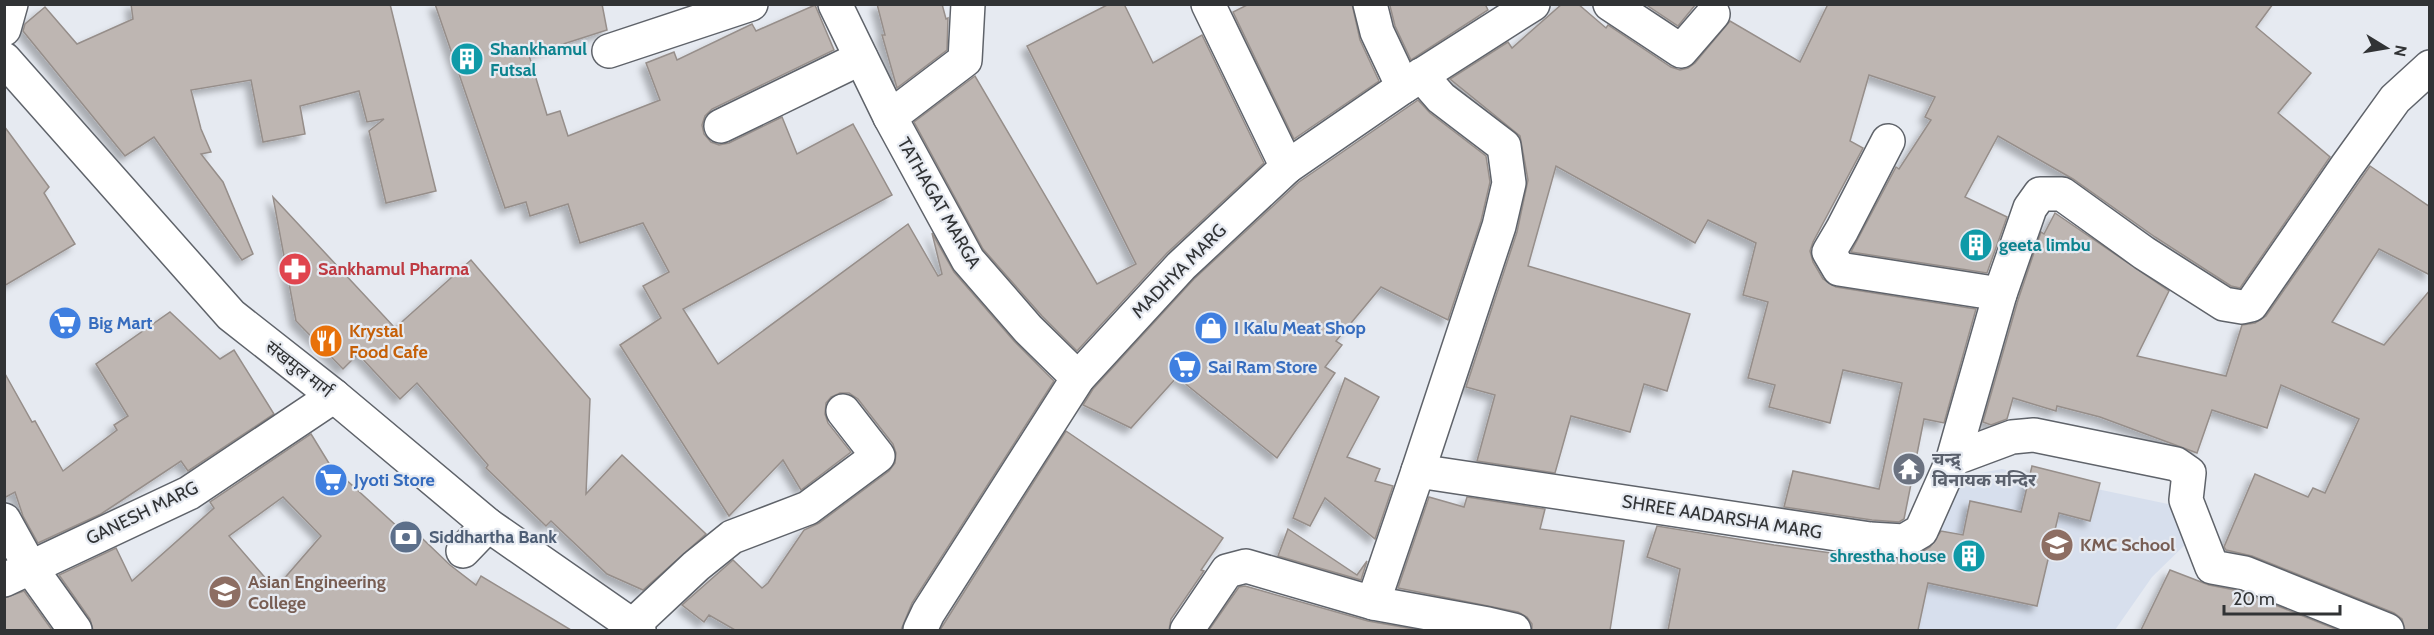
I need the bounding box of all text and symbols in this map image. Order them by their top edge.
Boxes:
north arrow [2356,18,2416,78]
place label: Shankhamul Futsal [490,38,587,81]
building icon: Shankhamul Futsal [449,41,485,77]
text: N [2390,43,2411,58]
street label: TATHAGAT MARGA [893,134,985,272]
street label: MADHYA MARG [1127,219,1231,323]
building icon: geeta limbu [1958,227,1994,263]
place label: geeta limbu [1999,234,2091,256]
pharmacy icon: Sankhamul Pharma [277,251,313,287]
place label: Sankhamul Pharma [318,258,469,280]
supermarket icon: Big Mart [47,305,83,341]
shop icon: I Kalu Meat Shop [1193,310,1229,346]
place label: Big Mart [88,312,153,334]
place label: I Kalu Meat Shop [1234,317,1366,339]
place label: Krystal Food Cafe [349,320,428,363]
restaurant icon: Krystal Food Cafe [308,323,344,359]
street label: संखमुल मार्ग [260,336,338,404]
supermarket icon: Sai Ram Store [1167,349,1203,385]
place label: Sai Ram Store [1208,356,1317,378]
place label: चन्द्र् विनायक मन्दिर [1932,448,2037,491]
temple icon: चन्द्र् विनायक मन्दिर [1891,451,1927,487]
supermarket icon: Jyoti Store [313,462,349,498]
place label: Jyoti Store [353,469,435,491]
street label: GANESH MARG [82,476,202,550]
street label: SHREE AADARSHA MARG [1620,490,1824,544]
bank icon: Siddhartha Bank [388,519,424,555]
place label: Siddhartha Bank [429,526,557,548]
school or university icon: KMC School [2039,527,2075,563]
place label: KMC School [2080,534,2175,556]
building icon: shrestha house [1951,538,1987,574]
place label: shrestha house [1830,545,1946,567]
place label: Asian Engineering College [248,571,386,614]
school or university icon: Asian Engineering College [207,574,243,610]
scale bar [2224,578,2340,616]
text: 20 m [2233,588,2275,610]

